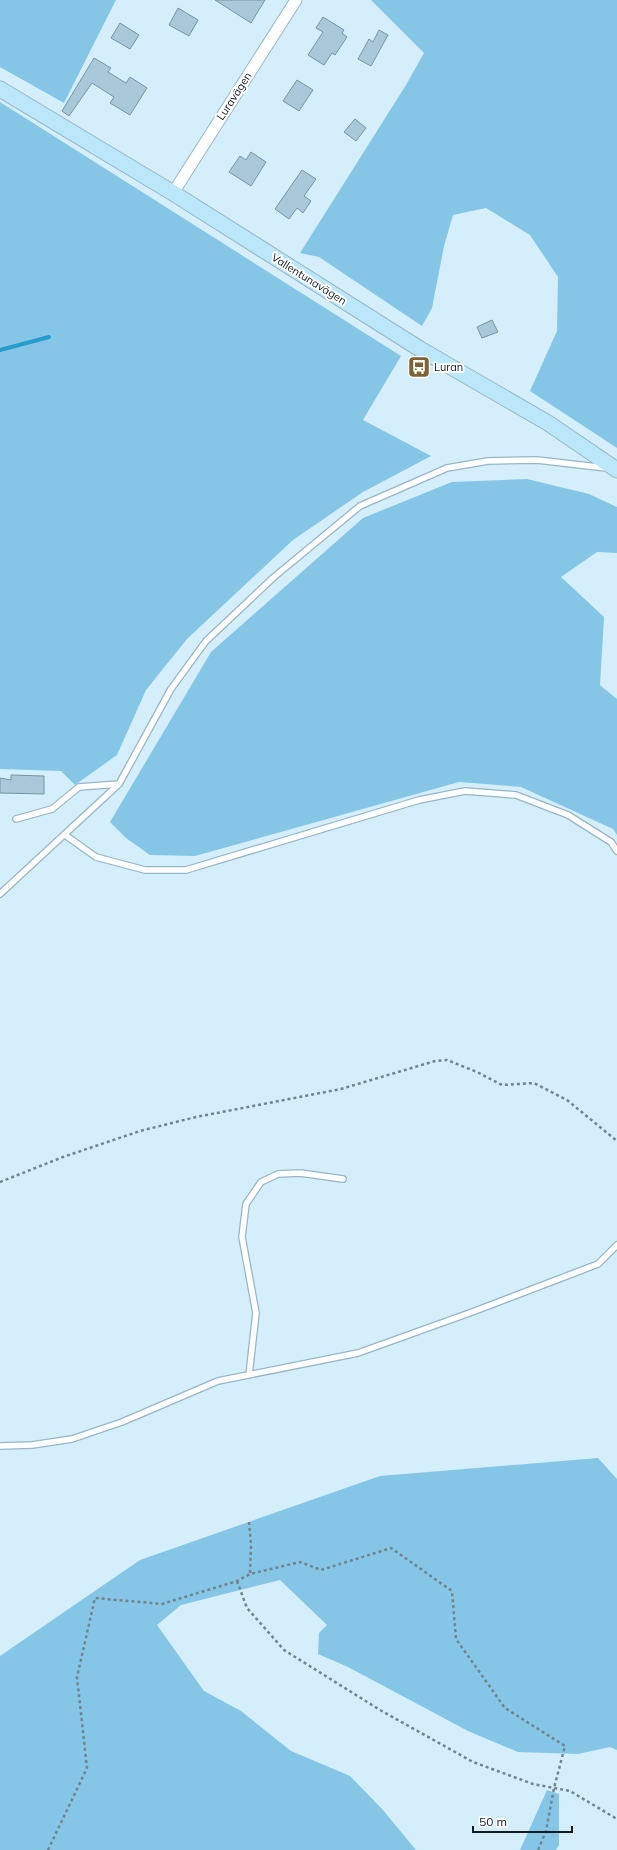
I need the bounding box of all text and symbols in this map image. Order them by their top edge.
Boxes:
street label: Luravägen [213,69,255,123]
street label: Vallentunavägen [269,250,349,308]
bus stop icon: Luran [406,354,432,380]
place label: Luran [434,360,463,374]
scale bar [473,1808,572,1834]
text: 50 m [479,1814,507,1829]

